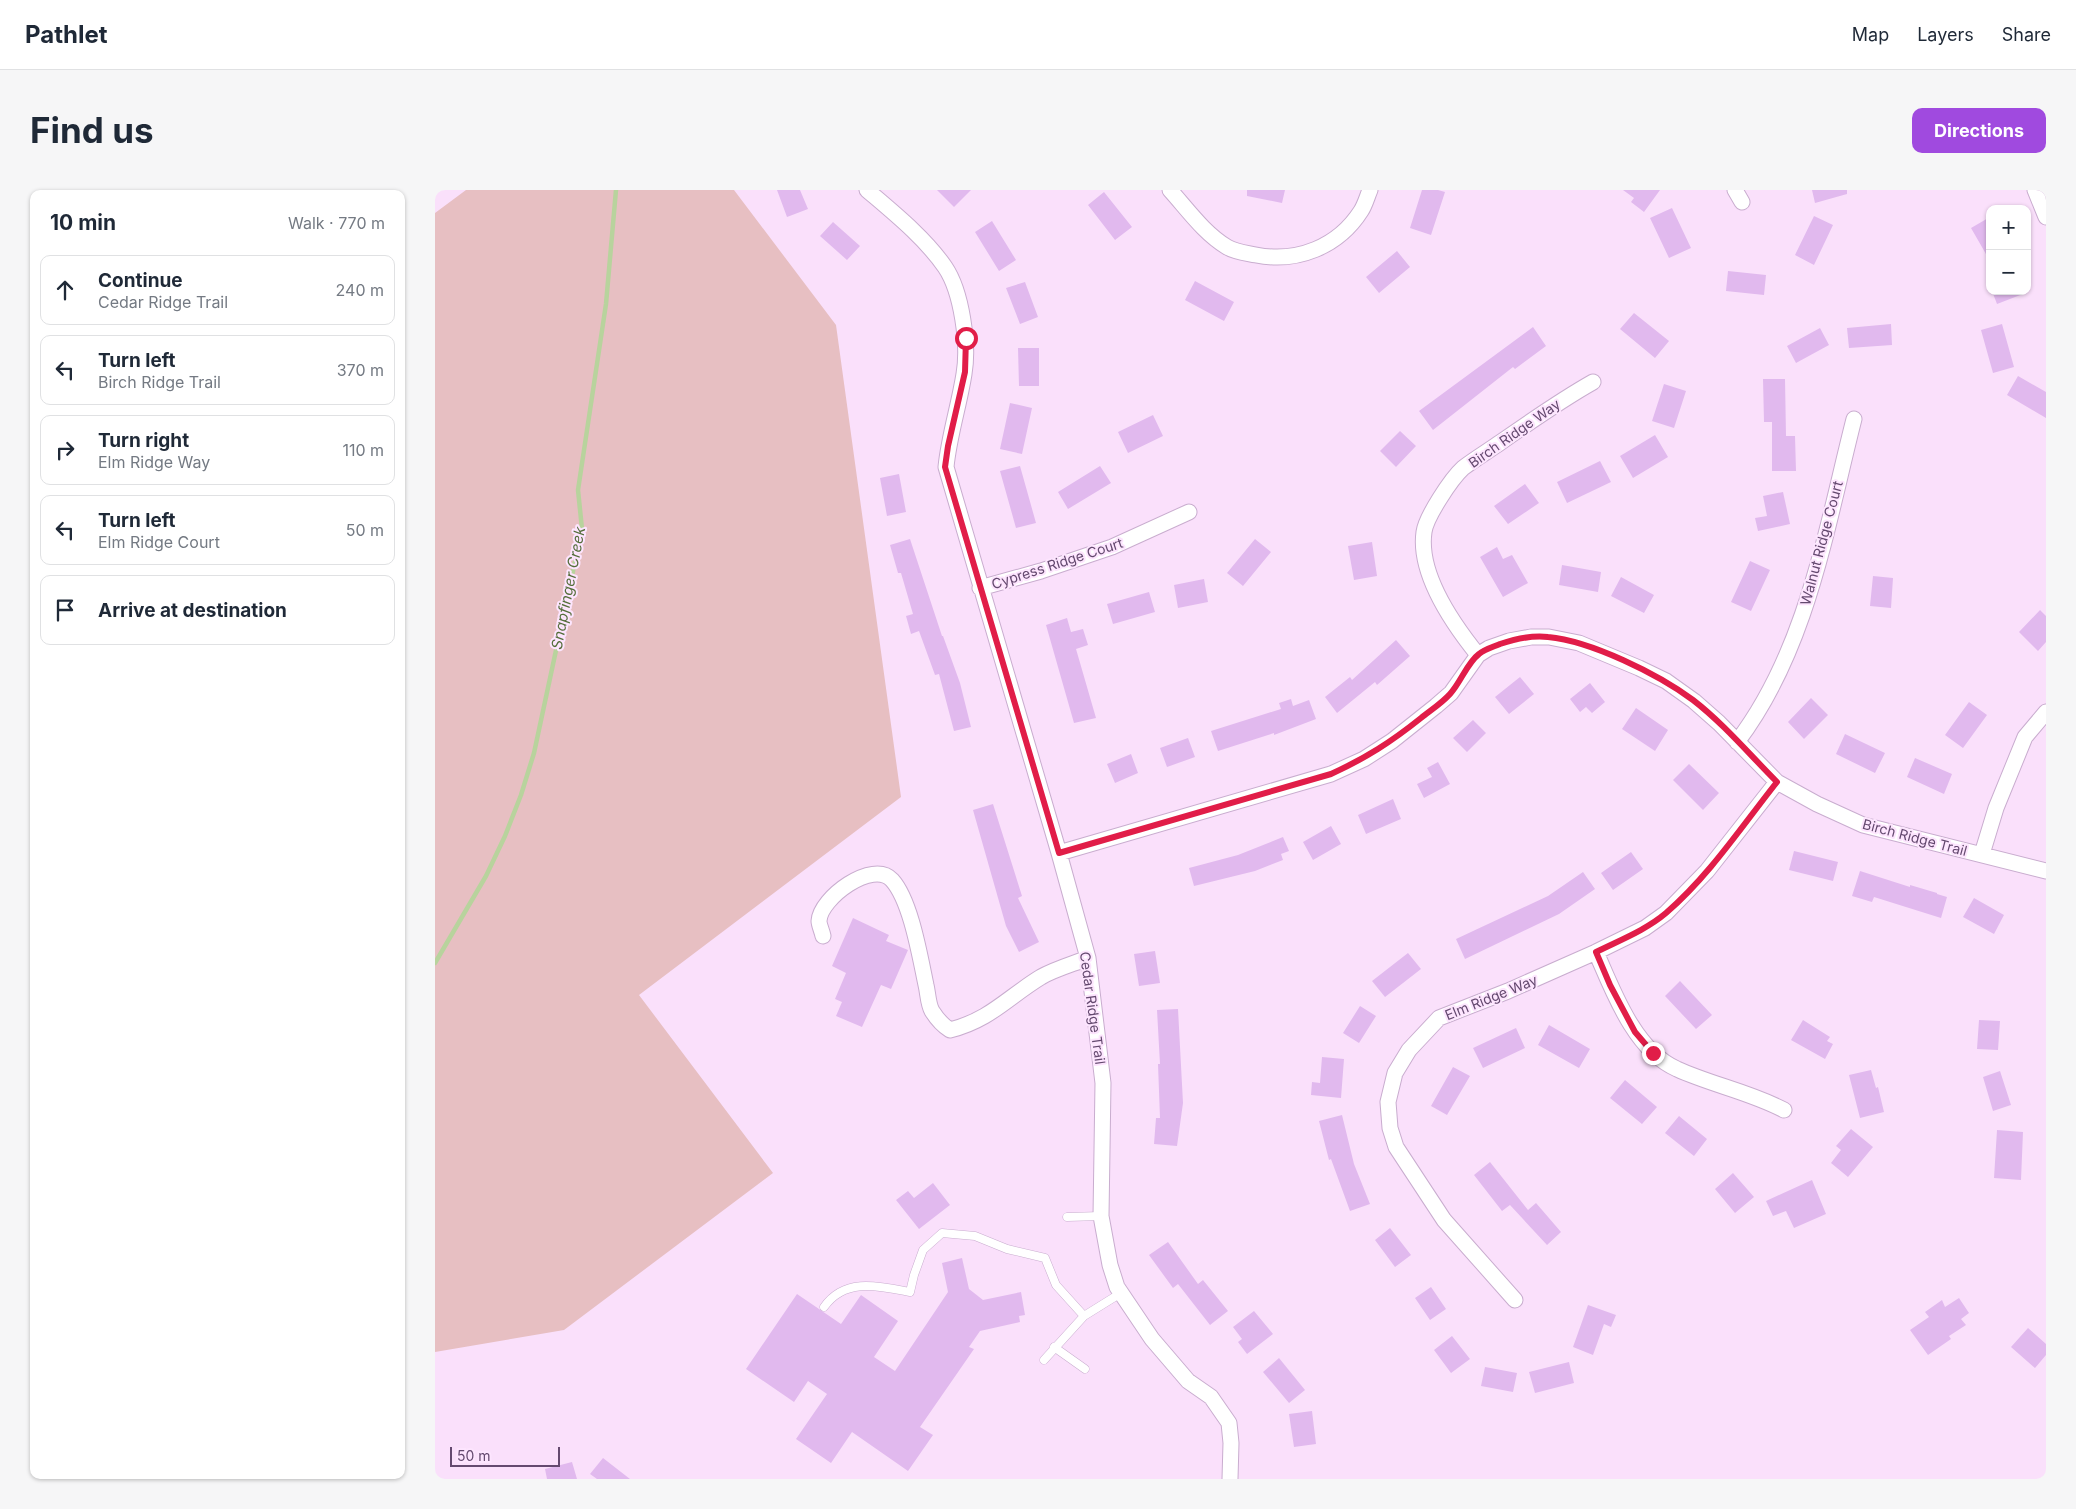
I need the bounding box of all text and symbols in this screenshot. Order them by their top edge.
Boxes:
text: Pathlet [25,20,108,49]
text: Map [1852,24,1889,45]
text: Layers [1917,24,1974,45]
text: Share [2002,24,2051,45]
button: Directions [1912,108,2046,153]
text: Find us [30,109,154,151]
map controls [1986,205,2031,295]
button: + [1986,205,2031,250]
text: 10 min [50,210,116,235]
text: Walk · 770 m [288,213,385,233]
button: − [1986,250,2031,295]
text: Continue [98,269,183,292]
icon: ahead [51,276,79,304]
text: 240 m [336,280,384,300]
text: Cedar Ridge Trail [98,292,228,312]
route start [955,327,978,350]
text: Turn left [98,349,176,372]
icon: left [51,356,79,384]
text: 370 m [337,360,384,380]
text: Birch Ridge Trail [98,372,221,392]
street label: Birch Ridge Way [1465,395,1563,471]
text: Turn right [98,429,189,452]
icon: right [51,436,79,464]
text: 110 m [342,440,384,460]
text: Elm Ridge Way [98,452,210,472]
street label: Walnut Ridge Court [1796,479,1846,607]
text: Turn left [98,509,176,532]
icon: left [51,516,79,544]
text: 50 m [346,520,384,540]
water label: Snapfinger Creek [547,524,589,651]
text: Elm Ridge Court [98,532,220,552]
street label: Cypress Ridge Court [989,534,1125,592]
icon: arrive [51,596,79,624]
text: Arrive at destination [98,599,287,622]
street label: Birch Ridge Trail [1861,815,1969,859]
street label: Cedar Ridge Trail [1077,950,1109,1066]
street label: Elm Ridge Way [1442,971,1540,1023]
route end [1642,1042,1665,1065]
scale bar [450,1444,560,1467]
text: 50 m [457,1447,491,1464]

